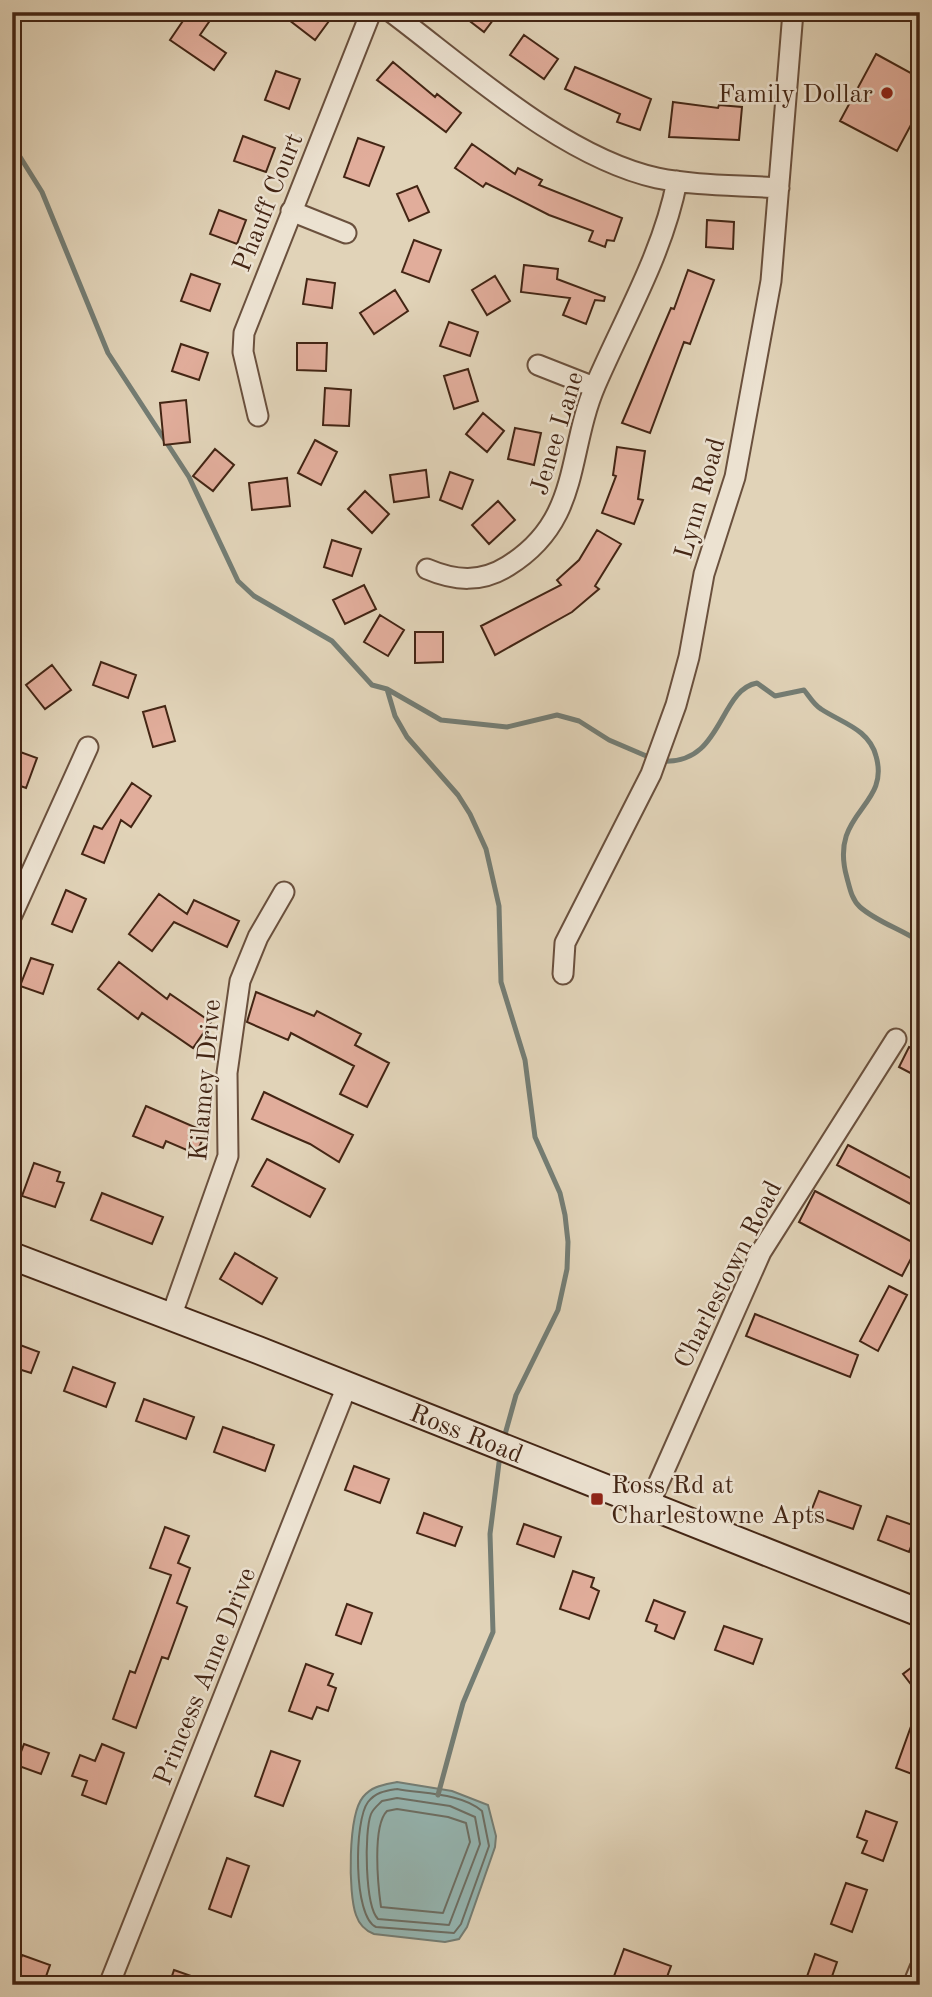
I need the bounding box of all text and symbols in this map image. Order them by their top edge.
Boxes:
place label: Family Dollar [718,82,873,108]
marker: Family Dollar [879,85,895,101]
street label: Phauff Court [229,130,308,276]
street label: Jenee Lane [527,369,589,498]
street label: Lynn Road [671,435,731,562]
street label: Kilamey Drive [186,998,226,1162]
street label: Charlestown Road [670,1177,787,1373]
street label: Ross Road [406,1401,526,1469]
place label: Ross Rd at Charlestowne Apts [611,1473,825,1529]
marker: Ross Rd at Charlestowne Apts [589,1491,605,1507]
street label: Princess Anne Drive [150,1564,261,1789]

